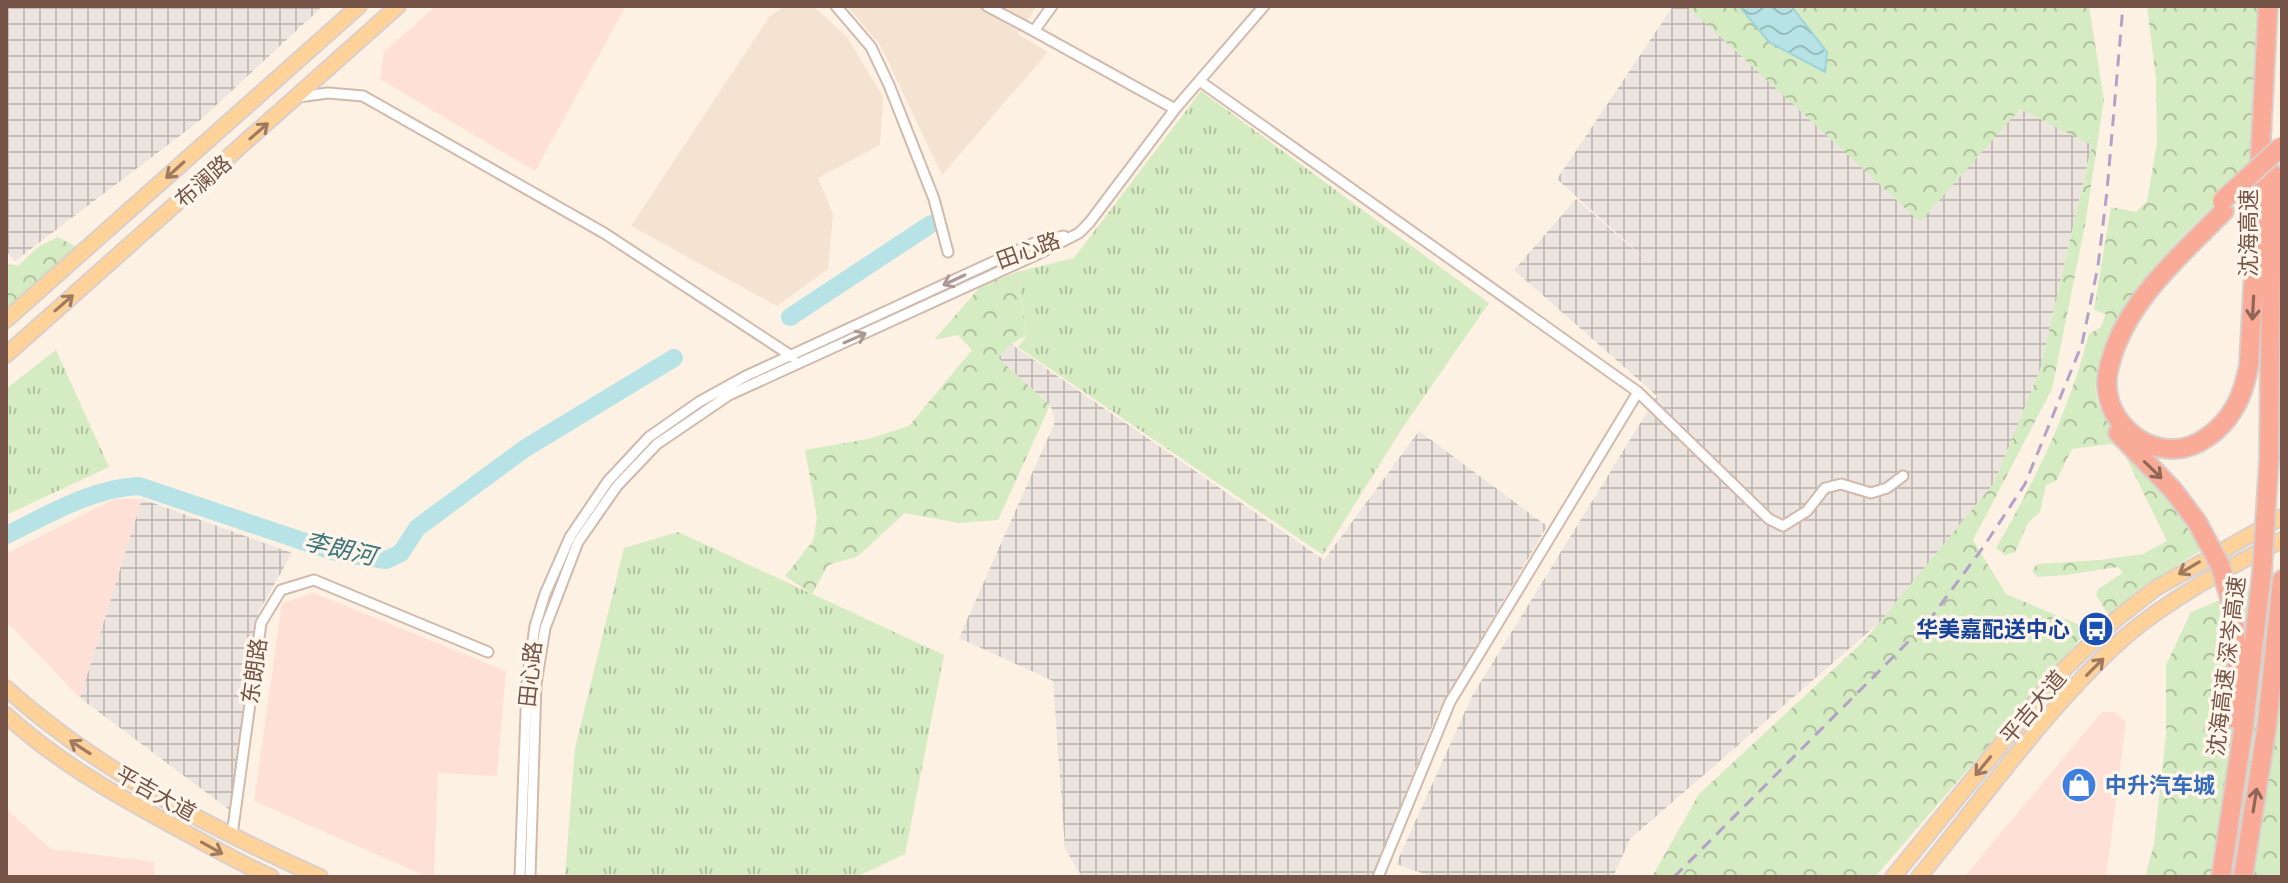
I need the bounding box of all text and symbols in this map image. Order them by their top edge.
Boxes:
one-way arrow [249,122,269,140]
street label: 布澜路 [171,151,238,215]
one-way arrow [165,160,185,179]
street label: 沈海高速 [2237,189,2264,277]
street label: 田心路 [993,228,1064,276]
one-way arrow [943,273,967,288]
one-way arrow [54,294,74,312]
one-way arrow [2246,294,2261,321]
one-way arrow [842,329,866,344]
one-way arrow [2143,460,2162,479]
water label: 李朗河 [301,528,382,575]
one-way arrow [2178,560,2201,576]
street label: 沈海高速 深岑高速 [2204,575,2253,758]
bus stop icon: 华美嘉配送中心 [2077,610,2115,648]
place label: 华美嘉配送中心 [1916,617,2070,645]
street label: 东朗路 [239,637,274,706]
street label: 田心路 [516,640,549,708]
one-way arrow [2085,657,2104,677]
street label: 平吉大道 [1996,666,2074,751]
one-way arrow [69,739,91,755]
one-way arrow [1974,755,1992,776]
street label: 平吉大道 [110,762,200,828]
shop icon: 中升汽车城 [2060,766,2098,804]
place label: 中升汽车城 [2105,774,2215,801]
one-way arrow [2248,788,2263,813]
one-way arrow [200,840,224,856]

